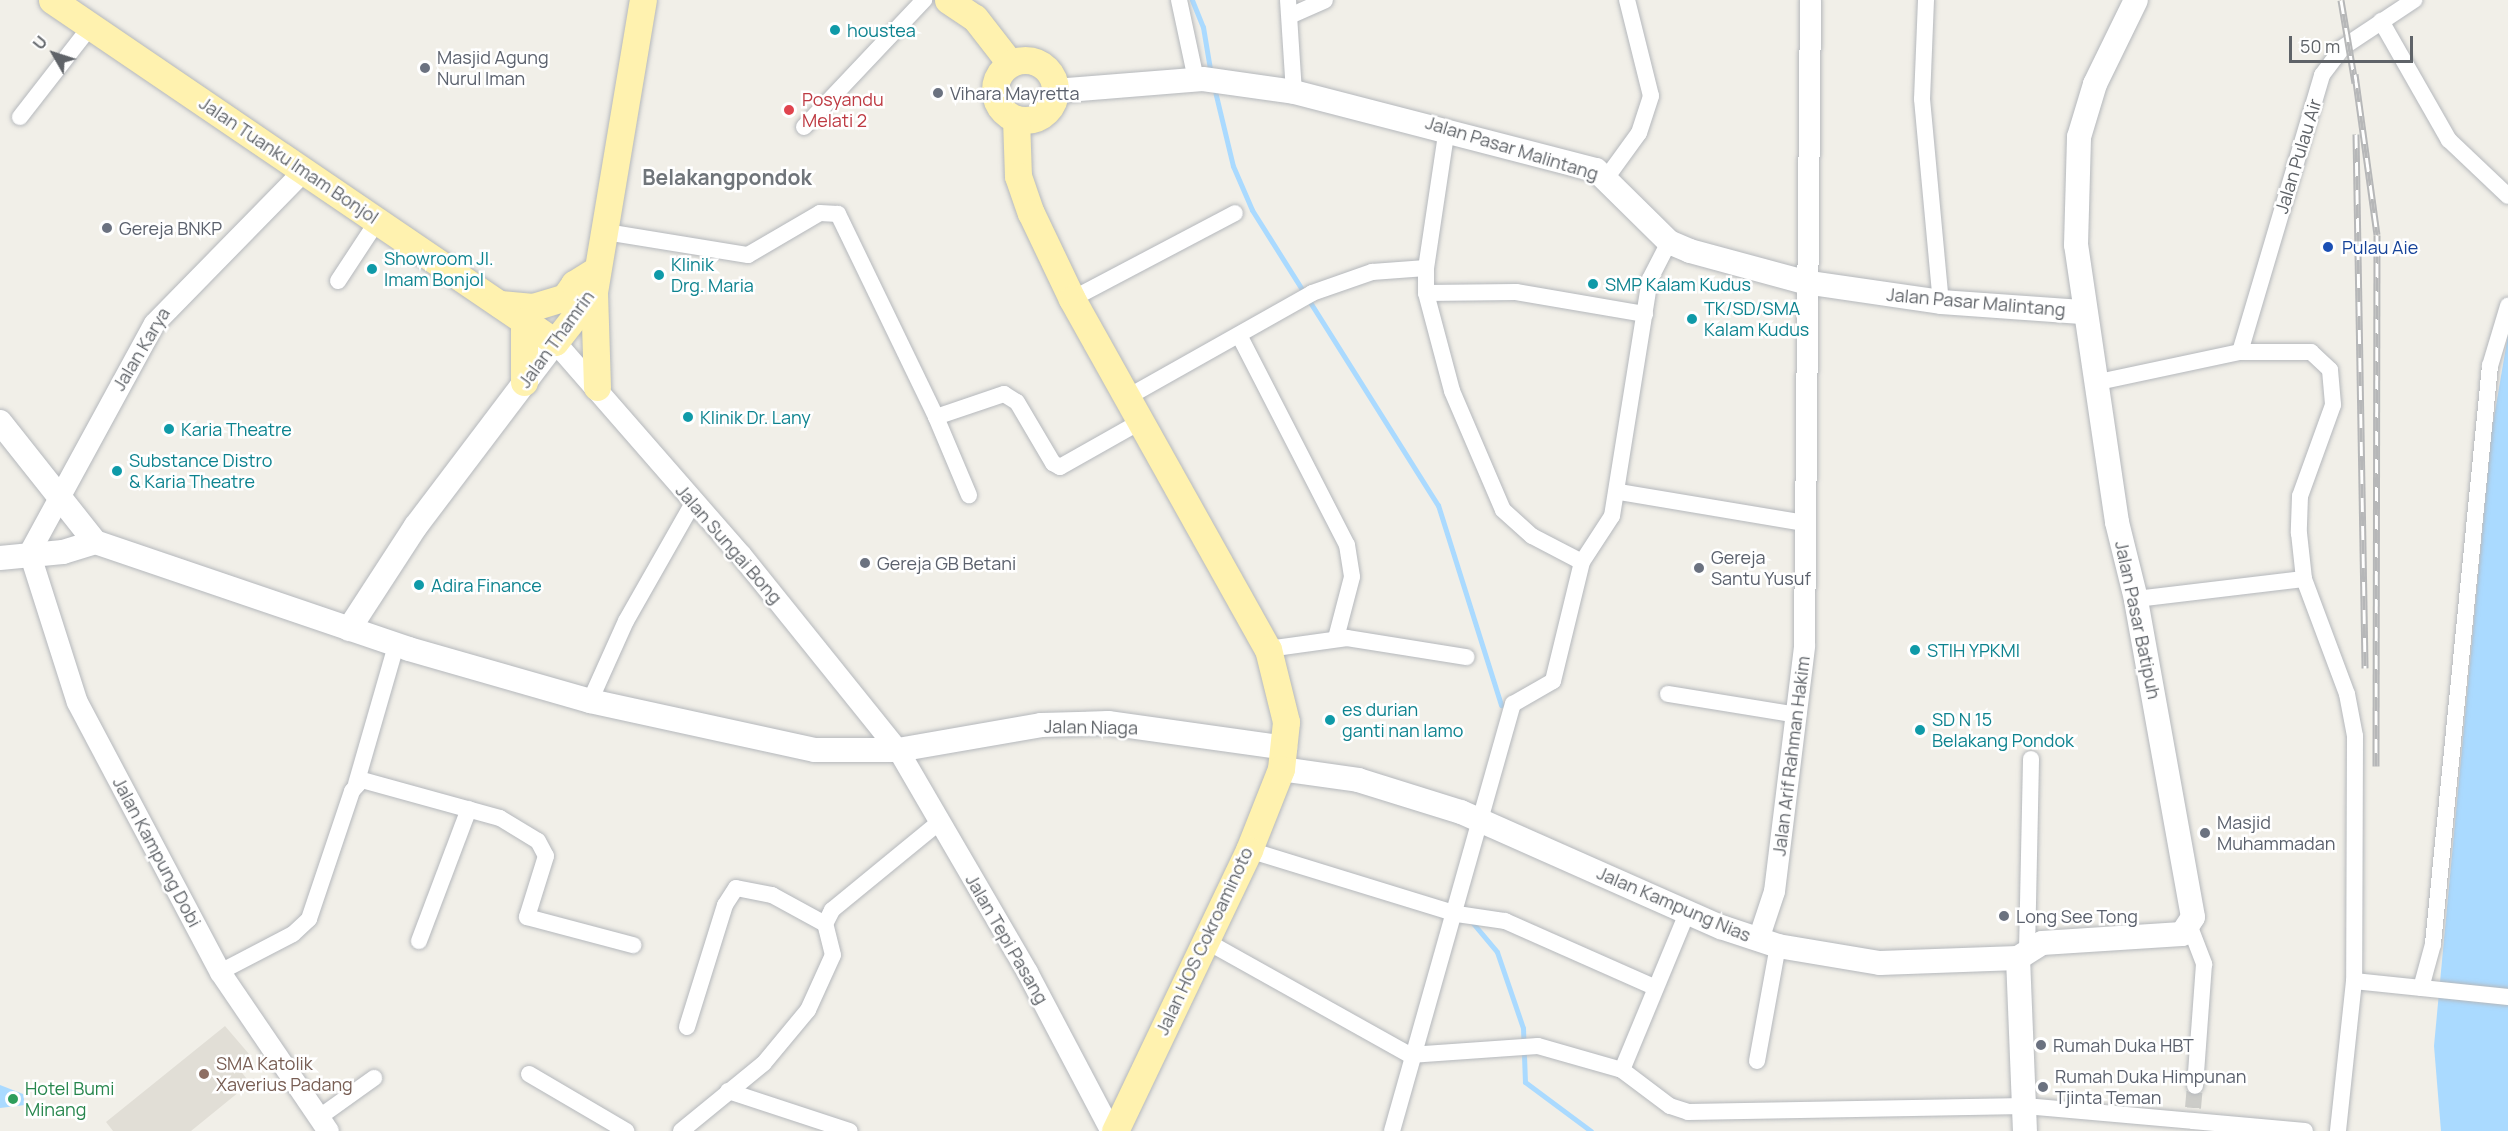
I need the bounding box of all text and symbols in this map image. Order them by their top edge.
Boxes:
place label: houstea [847,19,916,41]
marker: houstea [828,23,842,37]
north arrow [24,24,84,84]
scale bar [2292,24,2416,62]
text: U [28,31,52,54]
text: 50 m [2300,34,2340,58]
place label: Masjid Agung Nurul Iman [437,47,549,90]
marker: Masjid Agung Nurul Iman [418,61,432,75]
place label: Vihara Mayretta [950,82,1079,104]
marker: Vihara Mayretta [931,86,945,100]
place label: Posyandu Melati 2 [802,89,884,132]
street label: Jalan Tuanku Imam Bonjol [195,92,383,228]
street label: Jalan Pulau Air [2270,96,2326,216]
marker: Posyandu Melati 2 [780,101,798,119]
street label: Jalan Pasar Malintang [1423,111,1601,185]
district label: Belakangpondok [642,164,812,190]
place label: Gereja BNKP [119,217,222,239]
marker: Gereja BNKP [100,221,114,235]
place label: Pulau Aie [2342,236,2418,258]
marker: Pulau Aie [2319,238,2337,256]
place label: Showroom Jl. Imam Bonjol [384,248,493,290]
place label: Klinik Drg. Maria [671,254,754,296]
marker: Showroom Jl. Imam Bonjol [365,262,379,276]
marker: Klinik Drg. Maria [652,268,666,282]
place label: SMP Kalam Kudus [1605,273,1751,295]
marker: SMP Kalam Kudus [1586,277,1600,291]
street label: Jalan Pasar Malintang [1886,283,2066,321]
street label: Jalan Thamrin [513,286,599,392]
place label: TK/SD/SMA Kalam Kudus [1704,298,1809,340]
street label: Jalan Karya [108,304,174,394]
marker: TK/SD/SMA Kalam Kudus [1685,312,1699,326]
place label: Klinik Dr. Lany [700,406,811,428]
marker: Klinik Dr. Lany [681,410,695,424]
place label: Karia Theatre [181,418,292,440]
marker: Karia Theatre [162,422,176,436]
place label: Substance Distro & Karia Theatre [129,450,272,492]
marker: Substance Distro & Karia Theatre [110,464,124,478]
street label: Jalan Sungai Bong [671,480,787,608]
street label: Jalan Pasar Batipuh [2111,539,2165,701]
place label: Gereja Santu Yusuf [1711,547,1811,590]
place label: Gereja GB Betani [877,552,1016,574]
marker: Gereja GB Betani [858,556,872,570]
marker: Gereja Santu Yusuf [1692,561,1706,575]
place label: Adira Finance [431,574,542,596]
marker: Adira Finance [412,578,426,592]
place label: STIH YPKMI [1927,639,2020,661]
marker: STIH YPKMI [1908,643,1922,657]
street label: Jalan Arif Rahman Hakim [1768,655,1814,857]
place label: es durian ganti nan lamo [1342,699,1463,742]
place label: SD N 15 Belakang Pondok [1932,709,2074,752]
marker: es durian ganti nan lamo [1323,713,1337,727]
street label: Jalan Niaga [1044,715,1138,739]
marker: SD N 15 Belakang Pondok [1913,723,1927,737]
street label: Jalan Kampung Dobi [108,773,206,931]
place label: Masjid Muhammadan [2217,812,2335,854]
marker: Masjid Muhammadan [2198,826,2212,840]
street label: Jalan HOS Cokroaminoto [1151,844,1257,1038]
street label: Jalan Kampung Nias [1594,862,1754,946]
street label: Jalan Tepi Pasang [961,870,1053,1008]
place label: Long See Tong [2016,905,2138,927]
marker: Long See Tong [1997,909,2011,923]
place label: Rumah Duka HBT [2053,1034,2194,1056]
marker: Rumah Duka HBT [2034,1038,2048,1052]
place label: SMA Katolik Xaverius Padang [216,1053,353,1096]
place label: Rumah Duka Himpunan Tjinta Teman [2055,1066,2246,1108]
marker: SMA Katolik Xaverius Padang [197,1067,211,1081]
place label: Hotel Bumi Minang [25,1078,114,1120]
marker: Rumah Duka Himpunan Tjinta Teman [2036,1080,2050,1094]
marker: Hotel Bumi Minang [6,1092,20,1106]

